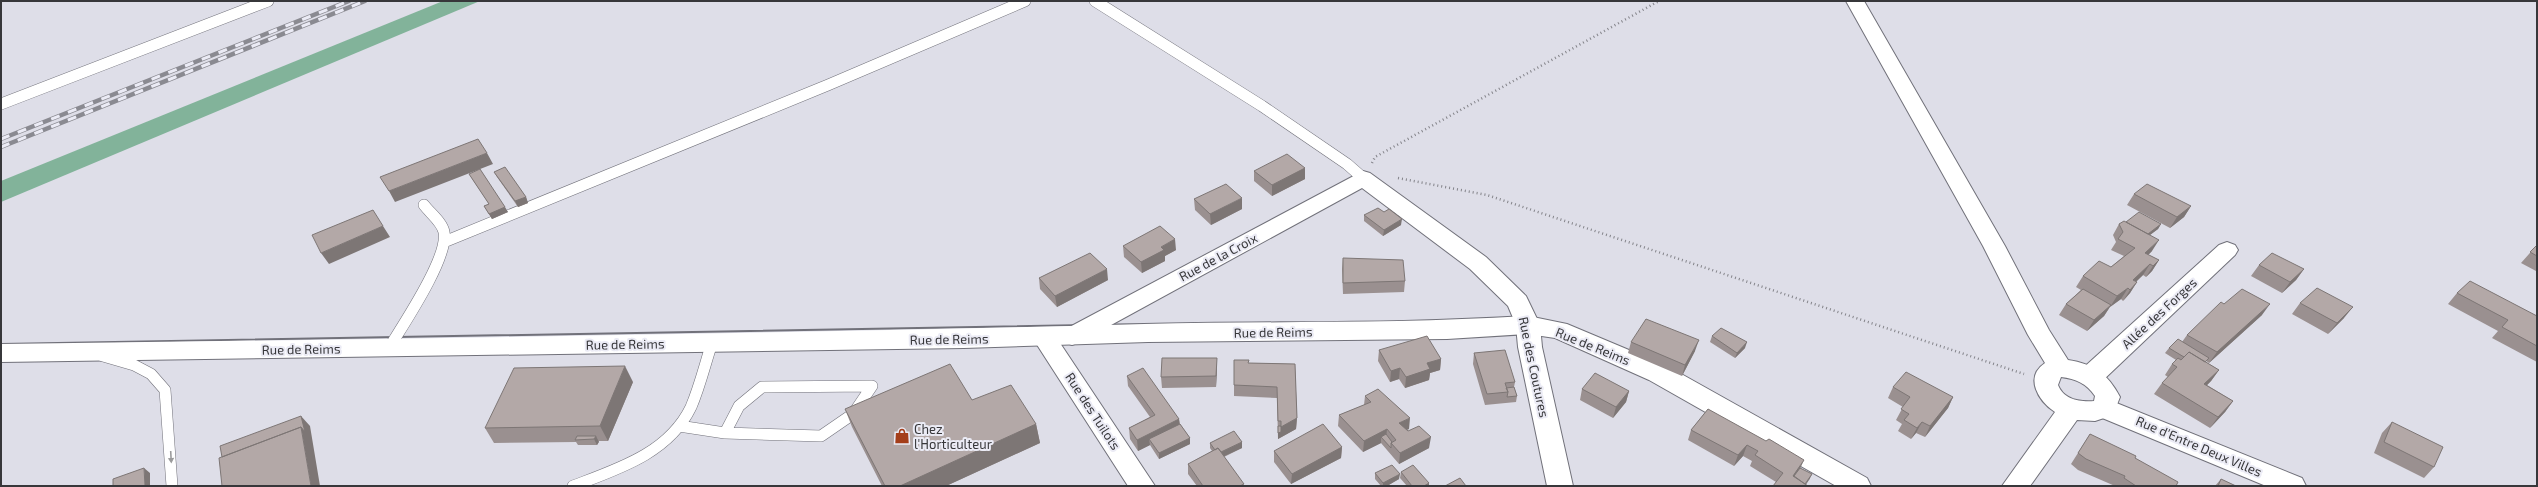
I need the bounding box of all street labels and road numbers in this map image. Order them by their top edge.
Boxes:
street label: Rue de la Croix [1176,230,1260,284]
street label: Allée des Forges [2118,274,2200,352]
street label: Rue des Coutures [1516,315,1552,419]
street label: Rue de Reims [1233,323,1313,341]
street label: Rue de Reims [1553,324,1633,368]
street label: Rue de Reims [909,330,989,348]
street label: Rue de Reims [585,335,665,353]
street label: Rue de Reims [261,340,341,358]
street label: Rue des Tuilots [1062,369,1124,453]
street label: Rue d'Entre Deux Villes [2134,412,2264,480]

